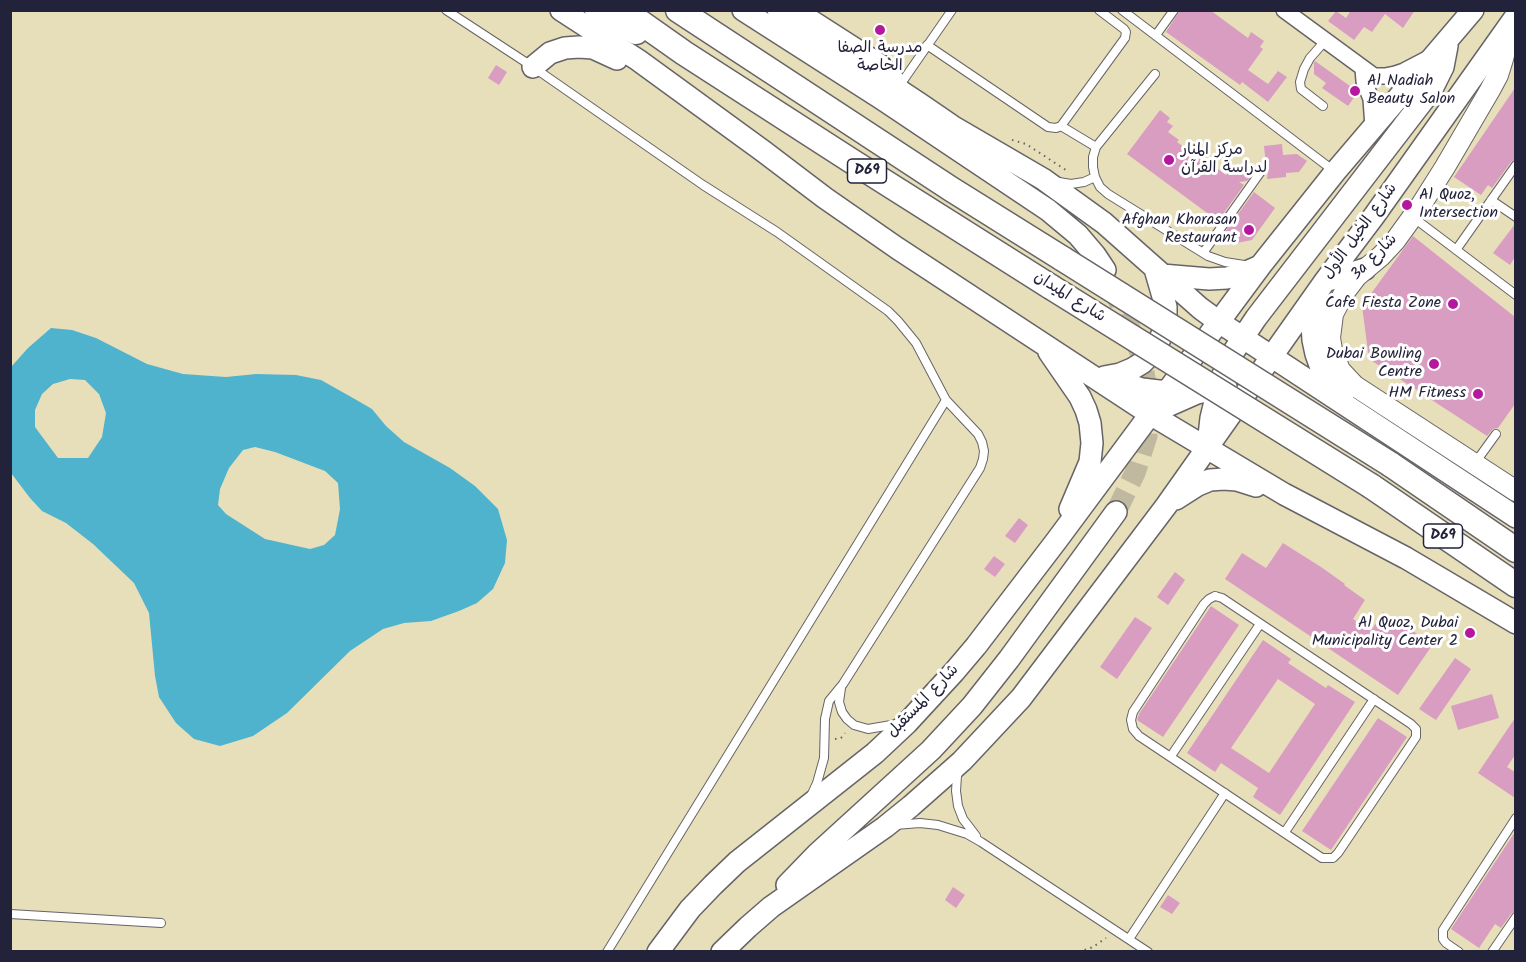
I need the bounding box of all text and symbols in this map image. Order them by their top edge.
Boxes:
marker: مدرسة الصفا الخاصة [873,23,887,37]
place label: مدرسة الصفا الخاصة [838,39,922,77]
place label: Al Nadiah Beauty Salon [1367,72,1455,110]
marker: Al Nadiah Beauty Salon [1348,84,1362,98]
place label: مركز المنار لدراسة القرآن [1181,141,1267,179]
marker: مركز المنار لدراسة القرآن [1162,153,1176,167]
road number: D69 [848,159,886,183]
street label: شارع الخيل الأول [1320,180,1402,284]
place label: Al Quoz, Intersection [1419,186,1498,224]
marker: Al Quoz, Intersection [1400,198,1414,212]
place label: Afghan Khorasan Restaurant [1122,211,1237,249]
marker: Afghan Khorasan Restaurant [1242,223,1256,237]
street label: 3a شارع [1348,231,1402,285]
street label: شارع الميدان [1030,268,1108,328]
place label: Cafe Fiesta Zone [1325,294,1441,314]
marker: Cafe Fiesta Zone [1446,297,1460,311]
place label: Dubai Bowling Centre [1326,345,1422,383]
marker: Dubai Bowling Centre [1427,357,1441,371]
place label: HM Fitness [1389,384,1466,404]
marker: HM Fitness [1471,387,1485,401]
road number: D69 [1424,524,1462,548]
place label: Al Quoz, Dubai Municipality Center 2 [1312,614,1458,652]
marker: Al Quoz, Dubai Municipality Center 2 [1463,626,1477,640]
street label: شارع المستقبل [884,661,964,743]

